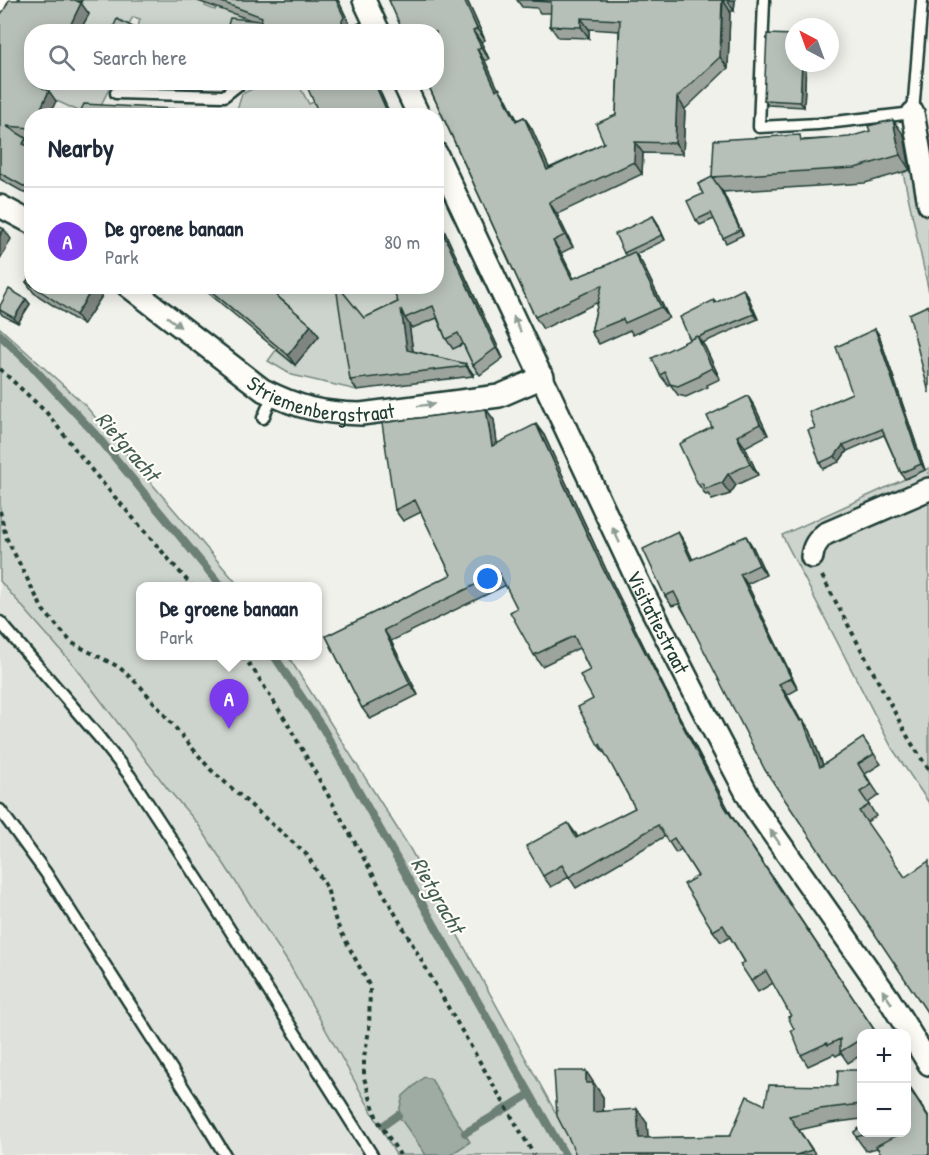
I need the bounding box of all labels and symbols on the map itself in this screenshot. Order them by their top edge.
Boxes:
north arrow [785,18,839,72]
one-way arrow [167,316,182,328]
one-way arrow [513,316,522,333]
street label: Striemenbergstraat [241,369,397,429]
one-way arrow [416,401,435,410]
water label: Rietgracht [89,405,169,490]
one-way arrow [612,526,621,543]
your location [473,564,502,593]
street label: Visitatiestraat [620,566,697,679]
pin: A [210,680,248,729]
one-way arrow [769,830,781,846]
water label: Rietgracht [404,851,474,942]
one-way arrow [882,989,893,1005]

